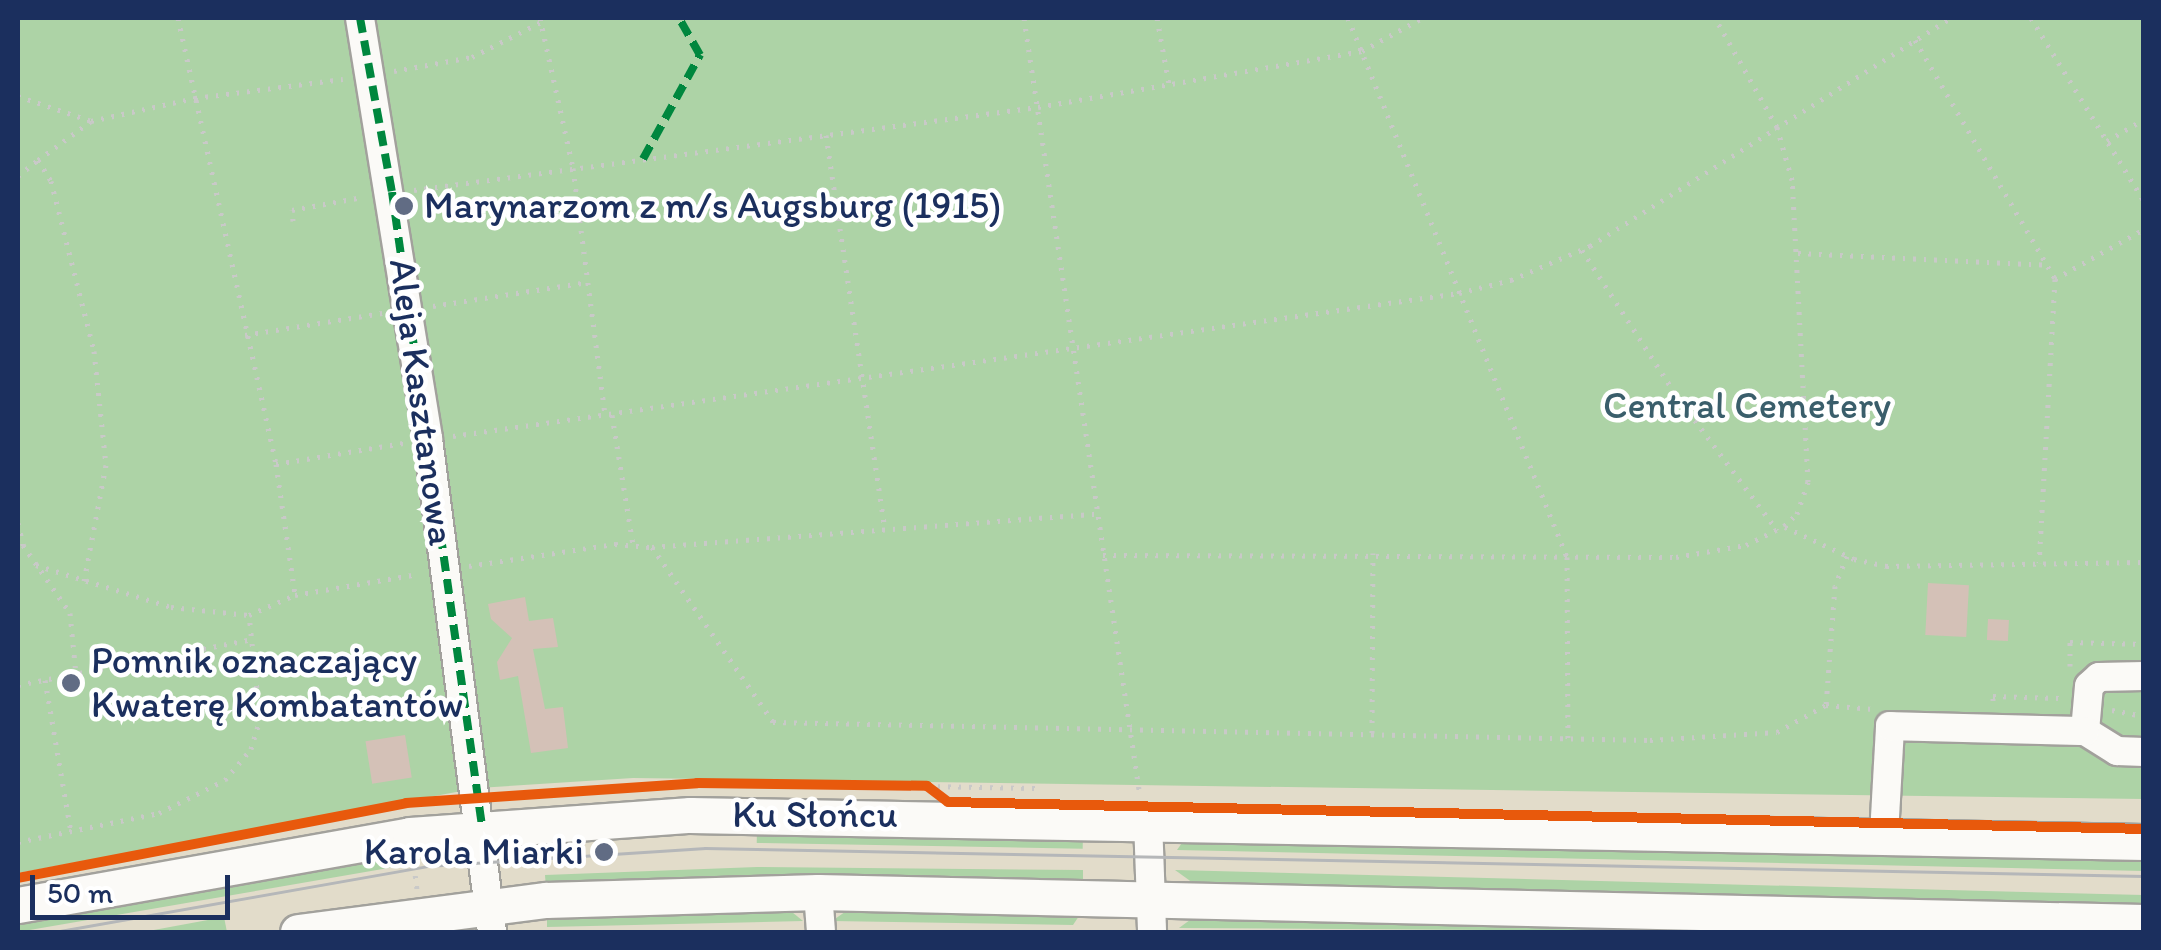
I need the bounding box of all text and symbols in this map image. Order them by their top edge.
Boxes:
place label: Marynarzom z m/s Augsburg (1915) [424,183,1003,229]
marker: Marynarzom z m/s Augsburg (1915) [393,195,415,217]
street label: Aleja Kasztanowa [379,256,465,548]
park label: Central Cemetery [1602,383,1892,429]
place label: Pomnik oznaczający Kwaterę Kombatantów [91,638,463,728]
marker: Pomnik oznaczający Kwaterę Kombatantów [60,672,82,694]
street label: Ku Słońcu [732,792,898,838]
place label: Karola Miarki [364,829,584,875]
marker: Karola Miarki [593,841,615,863]
scale bar [35,855,235,917]
text: 50 m [47,874,113,911]

